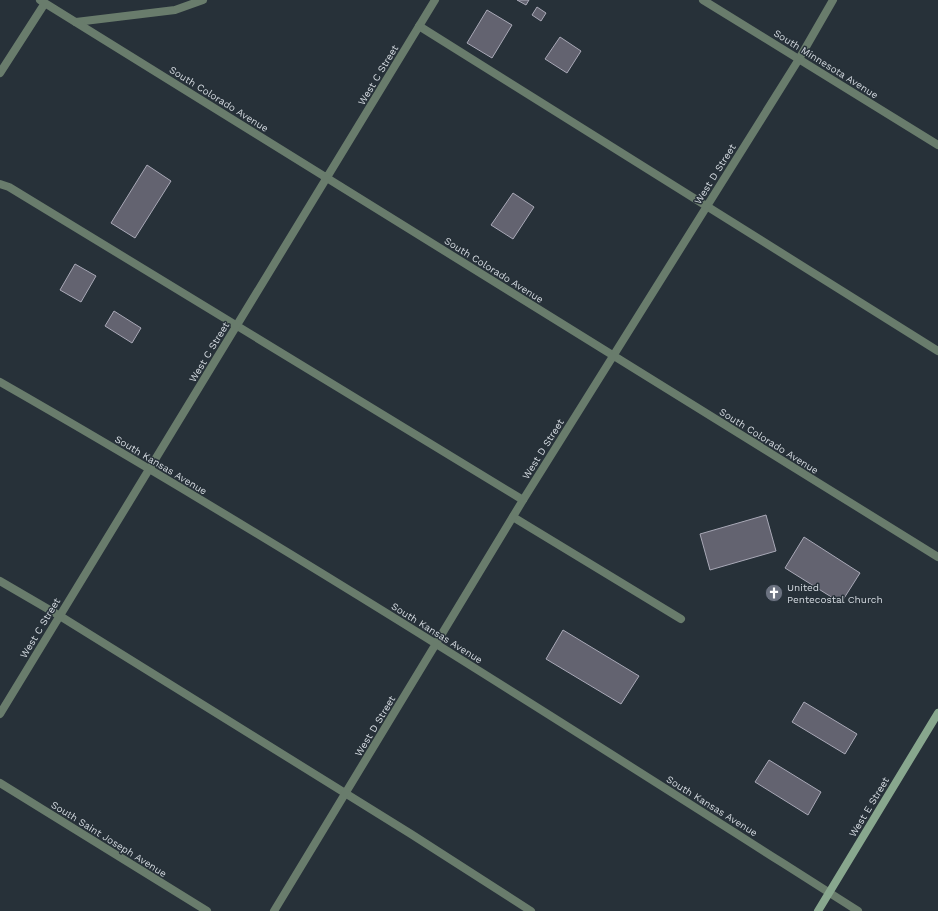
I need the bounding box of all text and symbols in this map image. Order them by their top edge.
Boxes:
street label: South Minnesota Avenue [772,27,880,101]
street label: West C Street [356,42,401,107]
street label: South Colorado Avenue [168,64,271,134]
street label: West D Street [692,141,738,206]
street label: South Colorado Avenue [443,235,546,305]
street label: West C Street [187,319,232,384]
street label: South Colorado Avenue [718,406,821,476]
street label: West D Street [520,416,566,481]
street label: South Kansas Avenue [113,433,209,497]
place label: United Pentecostal Church [787,582,883,605]
church icon: United Pentecostal Church [764,583,784,603]
street label: West C Street [18,595,63,660]
street label: South Kansas Avenue [389,600,485,666]
street label: West D Street [353,693,398,758]
street label: South Kansas Avenue [664,773,760,839]
street label: West E Street [847,774,892,839]
street label: South Saint Joseph Avenue [49,799,169,879]

